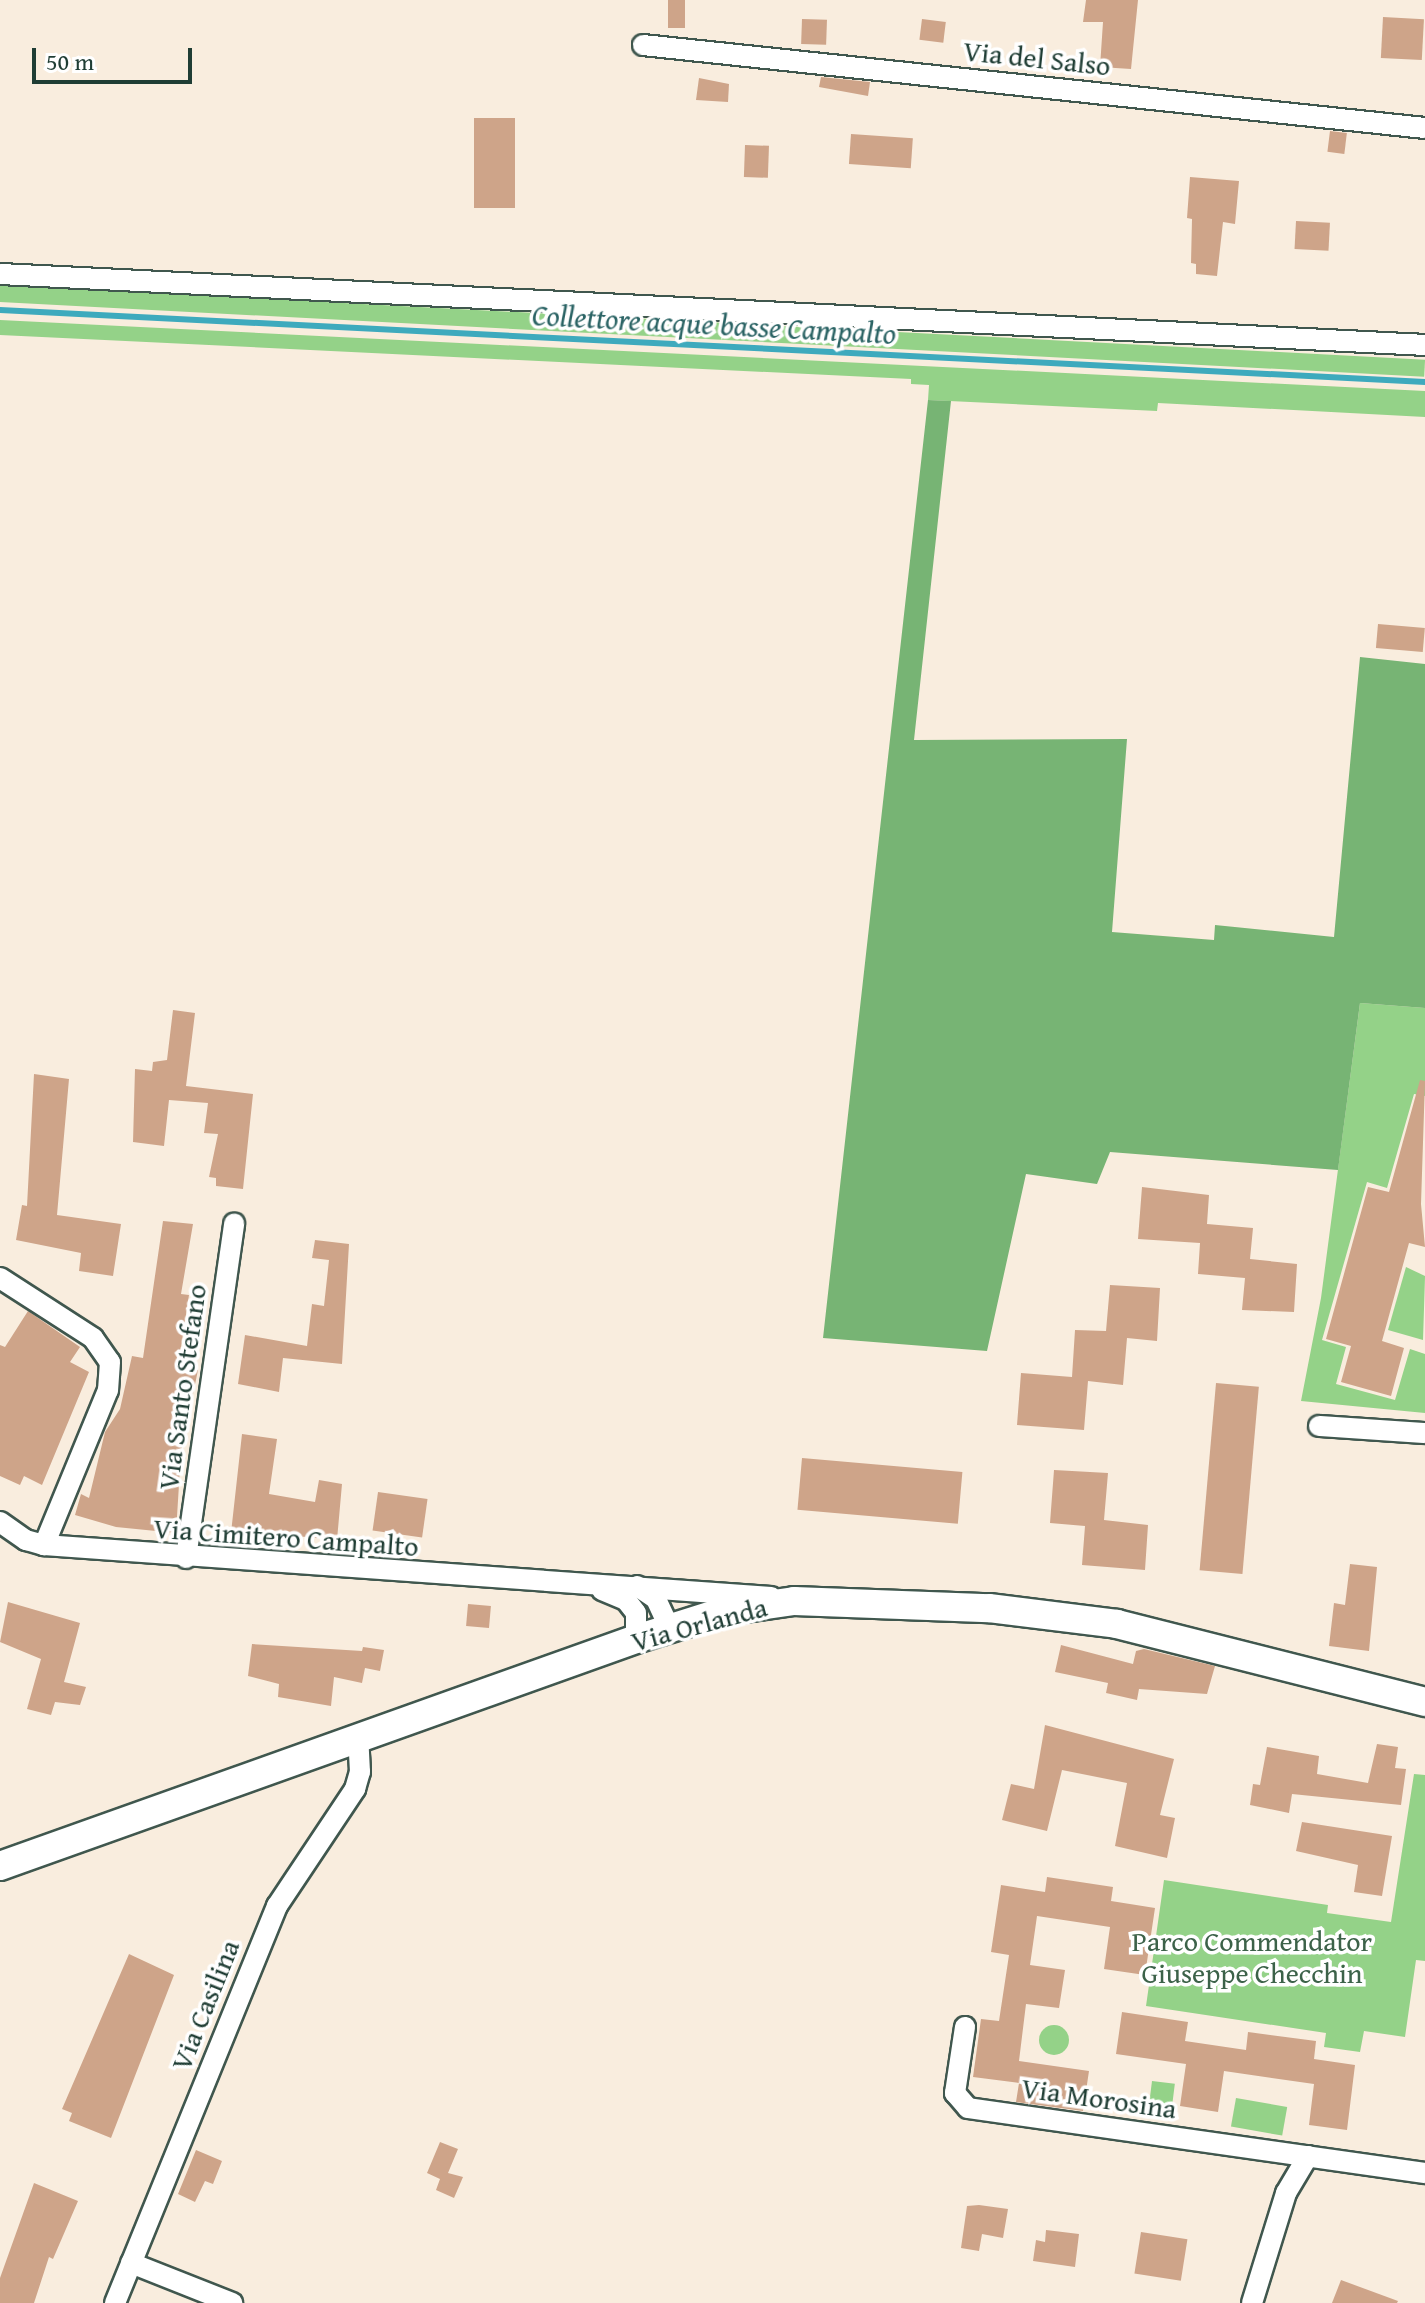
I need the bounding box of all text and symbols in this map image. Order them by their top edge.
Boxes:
scale bar [36,32,196,82]
street label: Via del Salso [962,34,1112,82]
text: 50 m [46,44,94,79]
water label: Collettore acque basse Campalto [531,296,897,352]
street label: Via Santo Stefano [151,1282,213,1492]
street label: Via Cimitero Campalto [152,1511,420,1563]
street label: Via Orlanda [627,1590,771,1658]
park label: Parco Commendator Giuseppe Checchin [1132,1924,1372,1990]
street label: Via Casilina [164,1935,246,2075]
street label: Via Morosina [1019,2070,1179,2126]

